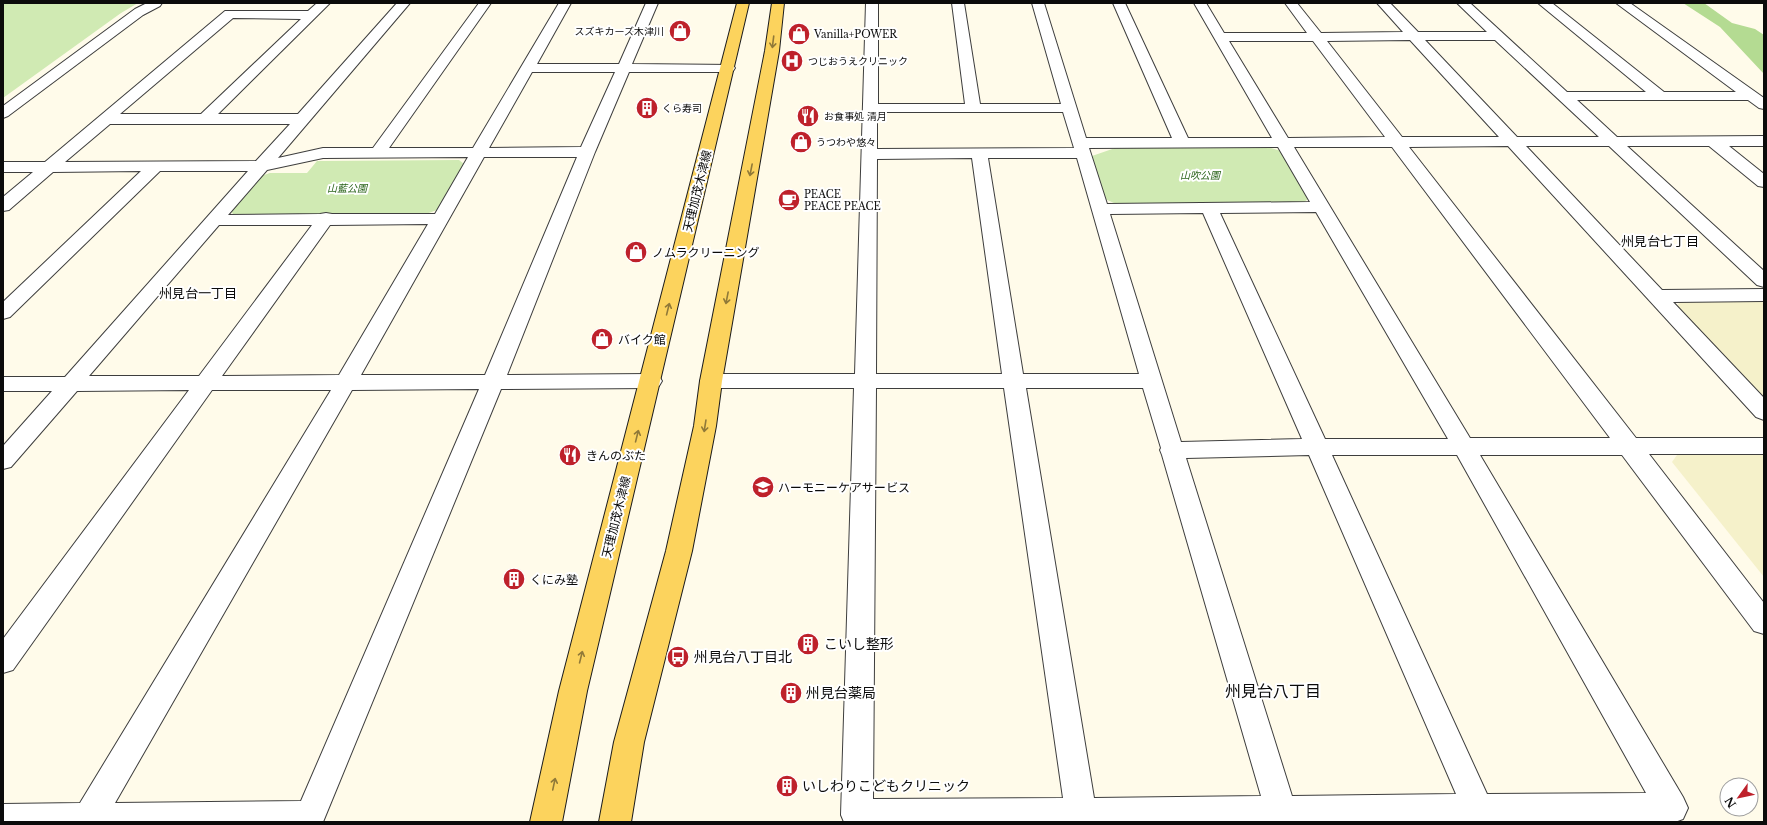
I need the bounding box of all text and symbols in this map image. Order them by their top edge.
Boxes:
shop icon: スズキカーズ木津川 [667,18,693,44]
shop icon: Vanilla+POWER [786,21,812,47]
place label: スズキカーズ木津川 [575,25,664,38]
place label: Vanilla+POWER [813,28,898,41]
one-way arrow [770,35,777,48]
hospital icon: つじおうえクリニック [779,48,805,74]
place label: つじおうえクリニック [808,55,908,68]
building icon: くら寿司 [634,95,660,121]
place label: くら寿司 [662,102,702,115]
restaurant icon: お食事処 清月 [795,103,821,129]
place label: お食事処 清月 [824,110,887,123]
shop icon: うつわや悠々 [788,129,814,155]
place label: うつわや悠々 [816,136,876,149]
street label: 天理加茂木津線 [680,148,714,234]
one-way arrow [747,163,755,176]
park label: 山吹公園 [1180,169,1222,182]
park label: 山藍公園 [327,182,369,195]
cafe icon: PEACE PEACE PEACE [776,187,802,213]
place label: PEACE PEACE PEACE [804,188,881,213]
district label: 州見台七丁目 [1621,233,1699,250]
shop icon: ノムラクリーニング [623,239,649,265]
place label: ノムラクリーニング [652,245,759,260]
district label: 州見台一丁目 [159,285,237,302]
one-way arrow [723,291,731,304]
one-way arrow [665,303,672,316]
shop icon: バイク館 [589,326,615,352]
place label: バイク館 [618,332,666,347]
one-way arrow [701,419,709,432]
one-way arrow [633,429,641,442]
restaurant icon: きんのぶた [557,442,583,468]
place label: きんのぶた [586,448,646,463]
street label: 天理加茂木津線 [599,474,633,560]
school or university icon: ハーモニーケアサービス [750,474,776,500]
place label: ハーモニーケアサービス [778,480,910,495]
building icon: くにみ塾 [501,566,527,592]
place label: くにみ塾 [530,572,578,587]
building icon: こいし整形 [795,631,821,657]
place label: こいし整形 [824,635,894,653]
bus stop icon: 州見台八丁目北 [665,644,691,670]
place label: 州見台八丁目北 [694,648,792,666]
one-way arrow [578,651,586,664]
building icon: 州見台薬局 [778,680,804,706]
district label: 州見台八丁目 [1225,681,1321,701]
place label: 州見台薬局 [806,684,876,702]
building icon: いしわりこどもクリニック [774,773,800,799]
place label: いしわりこどもクリニック [802,777,970,795]
north arrow [1719,777,1759,817]
one-way arrow [550,778,558,791]
text: N [1722,794,1739,811]

